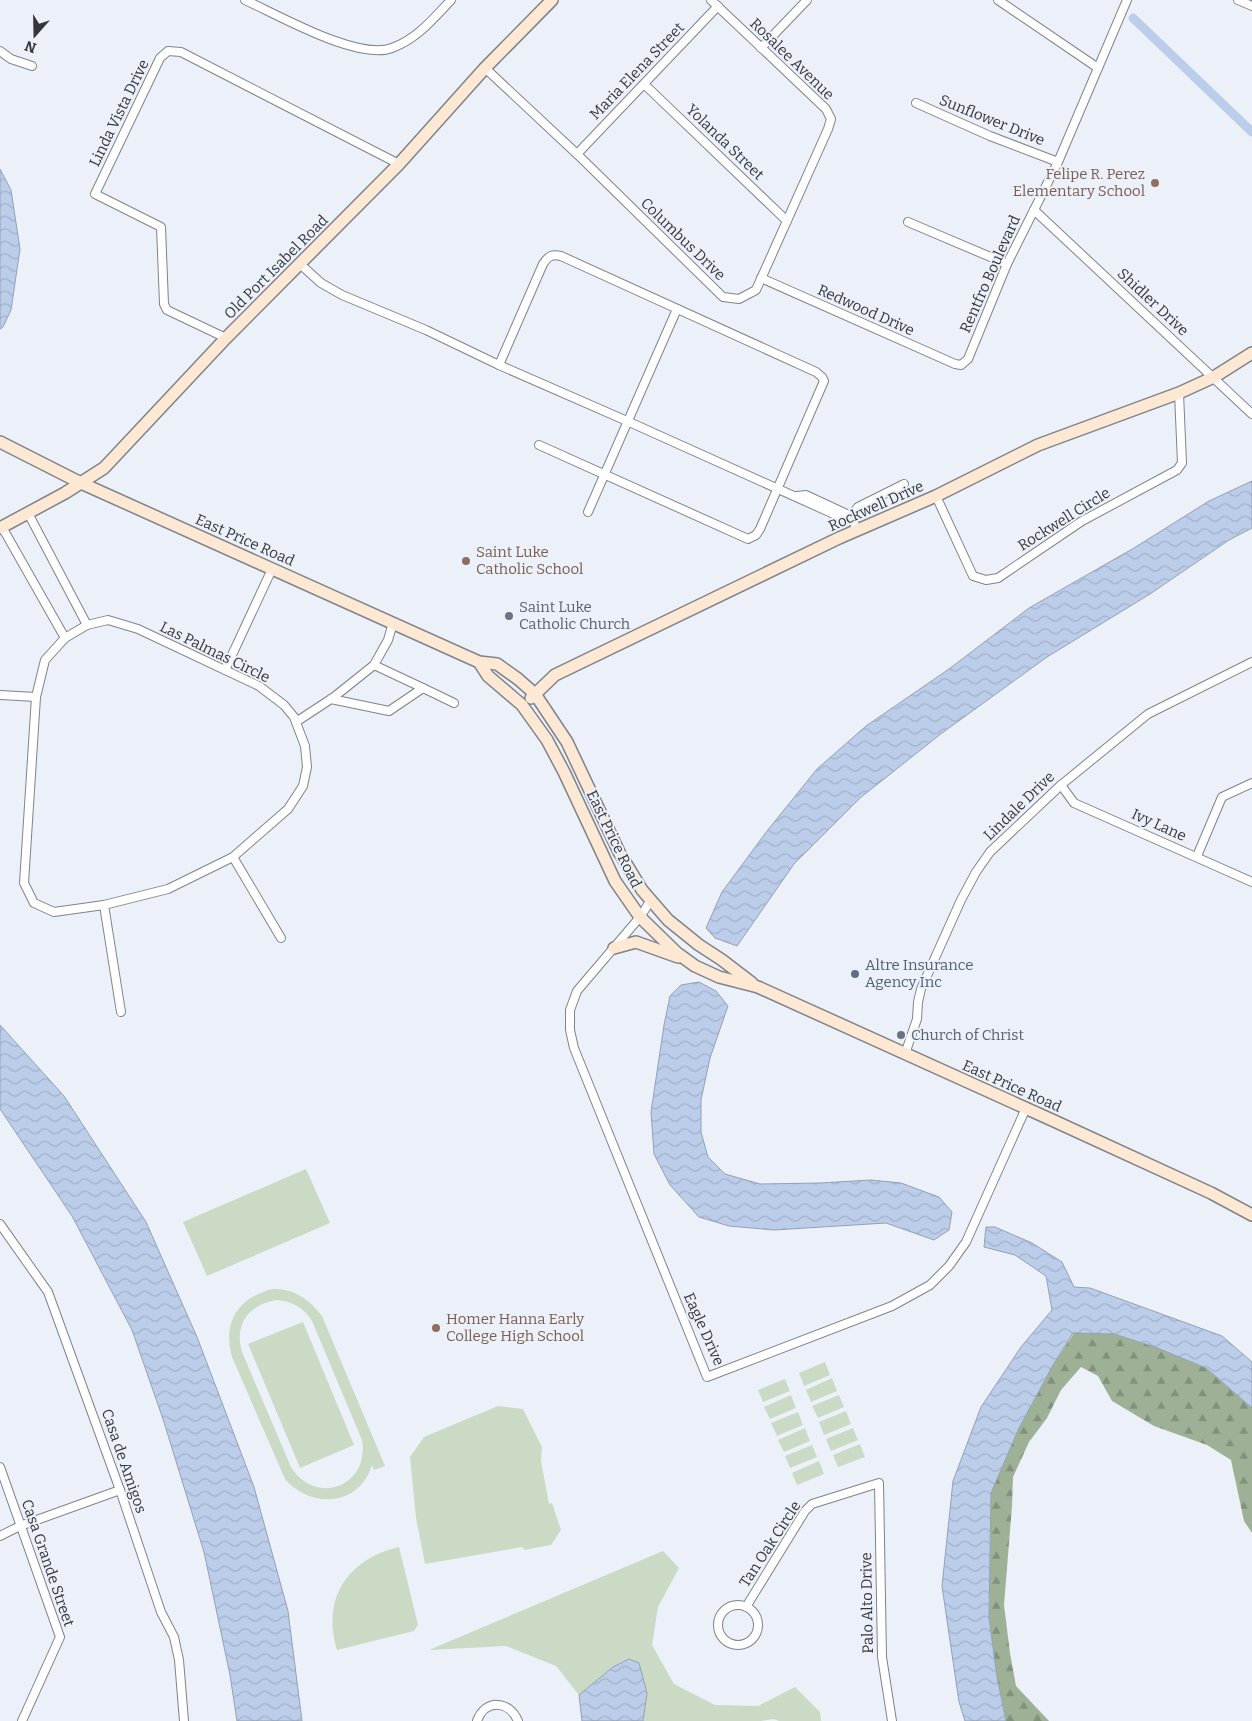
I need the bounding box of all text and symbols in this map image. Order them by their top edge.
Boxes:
north arrow [10,10,60,60]
street label: Rosalee Avenue [746,14,838,104]
street label: Maria Elena Street [586,18,688,123]
text: N [23,37,39,57]
street label: Linda Vista Drive [85,57,153,169]
street label: Sunflower Drive [937,91,1047,149]
street label: Yolanda Street [682,100,768,184]
place label: Felipe R. Perez Elementary School [1013,165,1145,200]
marker: Felipe R. Perez Elementary School [1149,177,1161,189]
street label: Columbus Drive [637,194,729,284]
street label: Old Port Isabel Road [220,211,332,323]
street label: Rentfro Boulevard [956,212,1024,336]
street label: Shidler Drive [1114,264,1192,340]
street label: Redwood Drive [815,281,917,339]
street label: Rockwell Drive [826,477,926,535]
street label: Rockwell Circle [1015,483,1113,555]
street label: East Price Road [193,510,297,570]
place label: Saint Luke Catholic School [476,543,583,578]
marker: Saint Luke Catholic School [460,555,472,567]
place label: Saint Luke Catholic Church [519,598,631,633]
marker: Saint Luke Catholic Church [503,610,515,622]
street label: Las Palmas Circle [157,618,273,686]
street label: Lindale Drive [980,768,1058,844]
street label: East Price Road [583,787,645,891]
street label: Ivy Lane [1129,805,1189,845]
place label: Altre Insurance Agency Inc [865,956,973,991]
marker: Altre Insurance Agency Inc [849,968,861,980]
place label: Church of Christ [911,1026,1024,1044]
marker: Church of Christ [895,1029,907,1041]
street label: East Price Road [960,1056,1064,1116]
street label: Eagle Drive [680,1290,728,1368]
place label: Homer Hanna Early College High School [446,1310,584,1345]
marker: Homer Hanna Early College High School [430,1322,442,1334]
street label: Casa de Amigos [98,1406,150,1516]
street label: Casa Grande Street [18,1497,78,1629]
street label: Tan Oak Circle [735,1498,805,1590]
street label: Palo Alto Drive [857,1552,877,1654]

